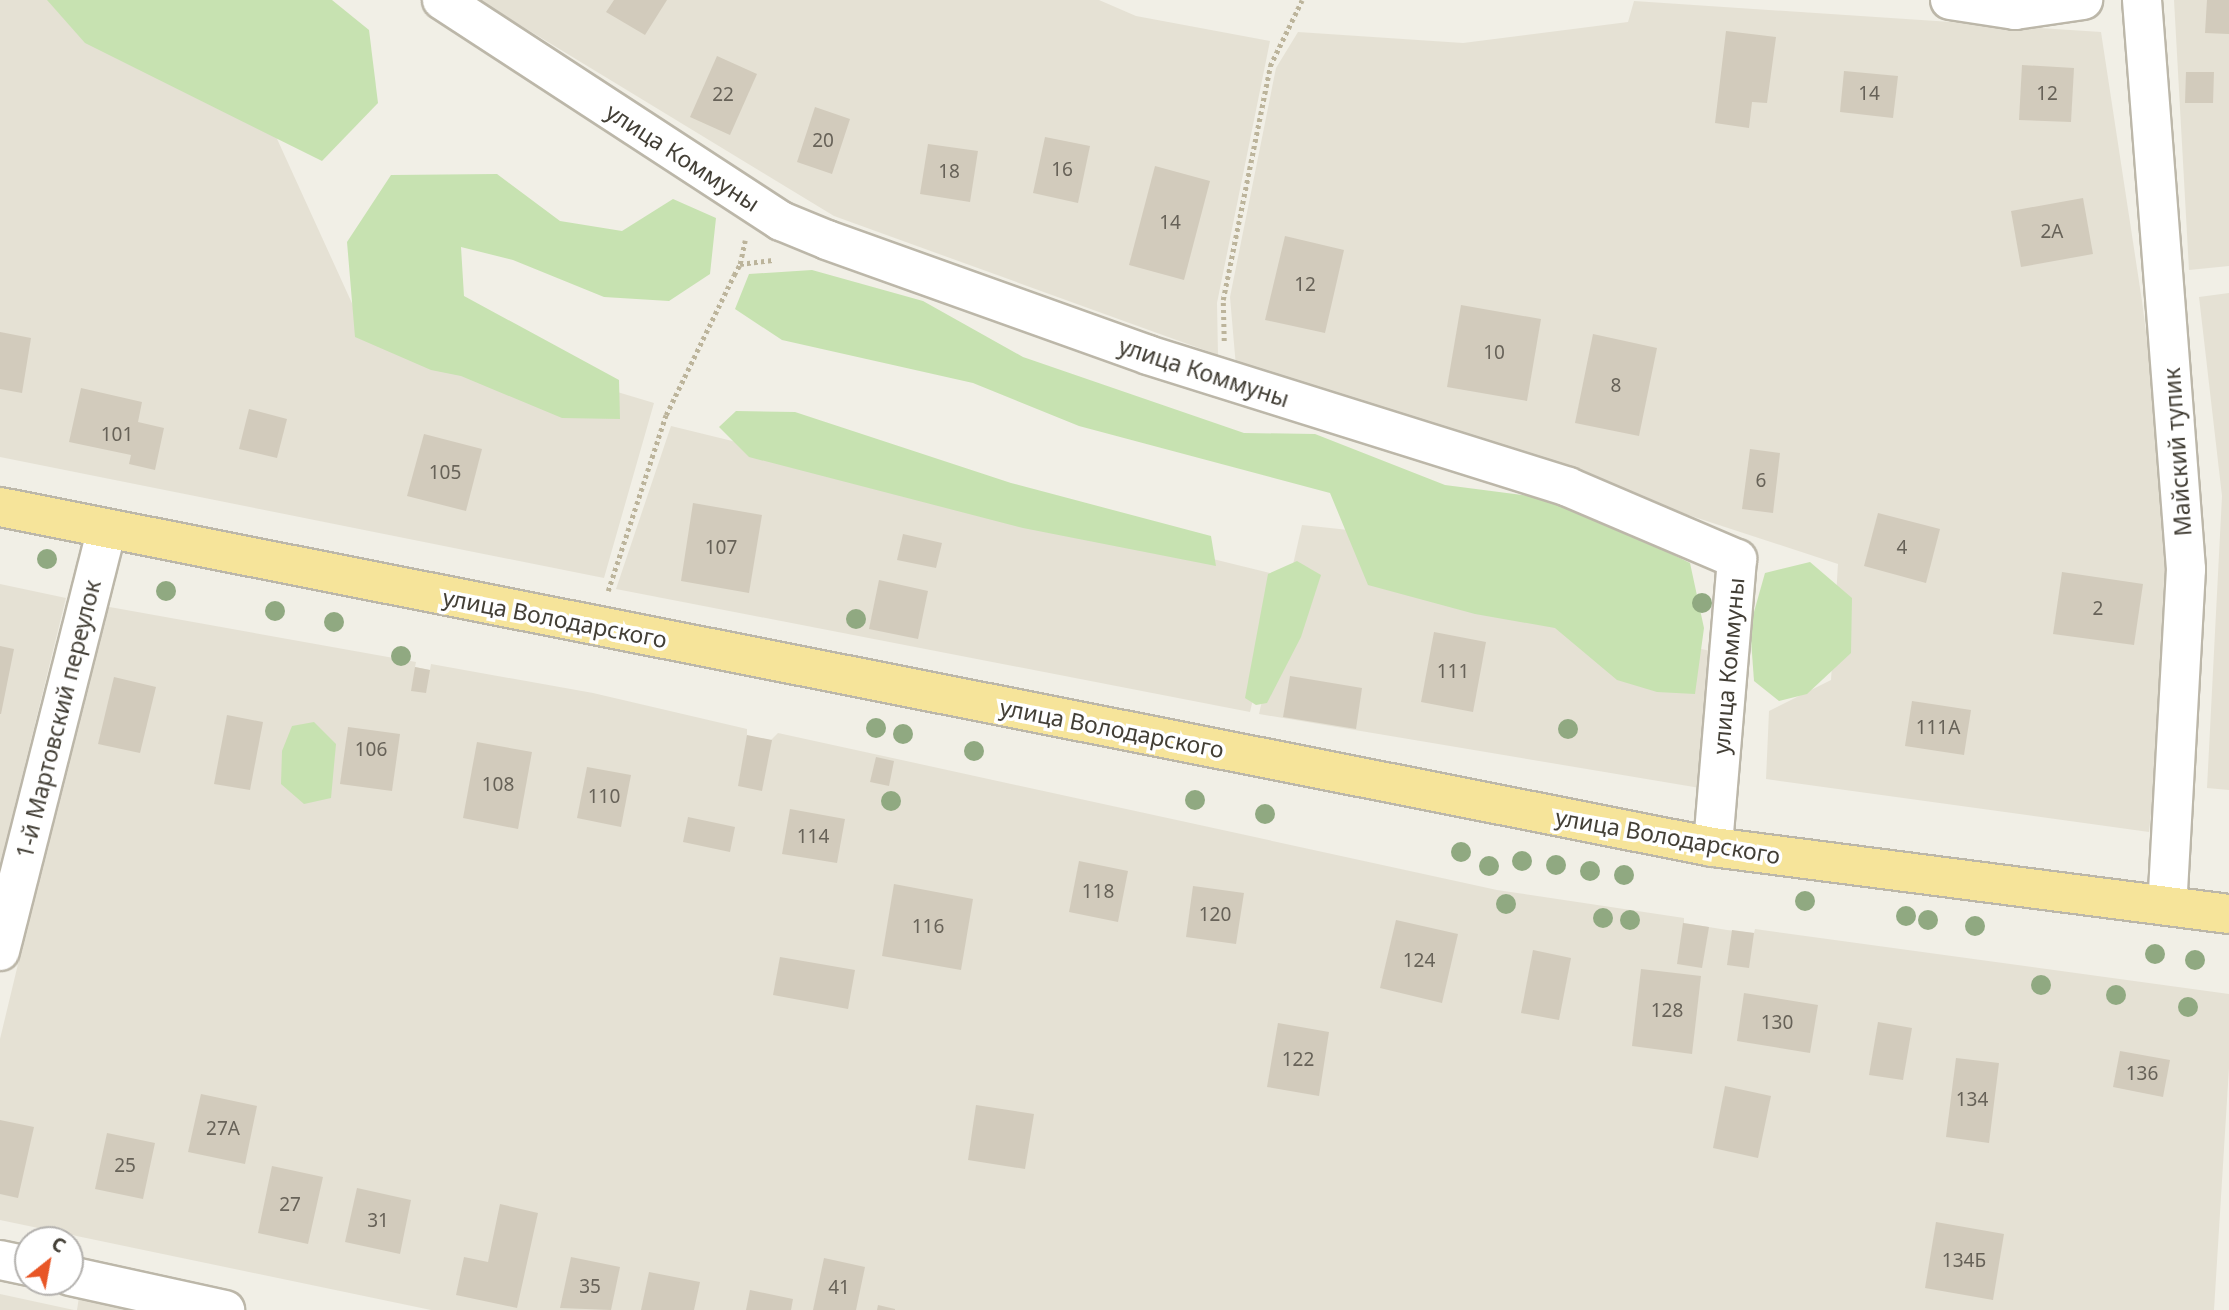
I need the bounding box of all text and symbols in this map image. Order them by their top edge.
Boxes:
house number: 14 [1858,83,1880,105]
house number: 12 [2036,83,2058,105]
house number: 22 [712,84,734,106]
street label: улица Коммуны [601,97,765,217]
house number: 20 [812,130,834,152]
house number: 16 [1051,159,1073,181]
house number: 18 [938,161,960,183]
house number: 14 [1159,212,1181,234]
house number: 2А [2041,221,2063,243]
house number: 12 [1294,274,1316,296]
street label: улица Коммуны [1115,331,1293,413]
house number: 10 [1483,342,1505,364]
street label: Майский тупик [2157,367,2197,537]
house number: 8 [1611,375,1621,397]
house number: 101 [101,424,133,446]
house number: 105 [429,462,461,484]
house number: 6 [1756,470,1766,492]
house number: 107 [705,537,737,559]
house number: 4 [1897,537,1907,559]
street label: улица Коммуны [1707,576,1749,756]
street label: 1-й Мартовский переулок [10,577,106,861]
street label: улица Володарского [441,583,669,653]
house number: 2 [2093,598,2103,620]
house number: 111 [1437,661,1469,683]
street label: улица Володарского [998,693,1226,763]
house number: 111А [1916,717,1960,739]
house number: 106 [355,739,387,761]
house number: 108 [482,774,514,796]
house number: 110 [588,786,620,808]
street label: улица Володарского [1553,803,1783,869]
house number: 114 [797,826,829,848]
house number: 118 [1082,881,1114,903]
house number: 120 [1199,904,1231,926]
house number: 116 [912,916,944,938]
house number: 124 [1403,950,1435,972]
house number: 128 [1651,1000,1683,1022]
house number: 130 [1761,1012,1793,1034]
house number: 122 [1282,1049,1314,1071]
house number: 136 [2126,1063,2158,1085]
house number: 134 [1956,1089,1988,1111]
house number: 27А [206,1118,240,1140]
house number: 25 [114,1155,136,1177]
house number: 27 [279,1194,301,1216]
house number: 31 [367,1210,389,1232]
north arrow [14,1226,84,1296]
text: С [47,1230,71,1259]
house number: 134Б [1942,1250,1986,1272]
house number: 35 [579,1276,601,1298]
house number: 41 [828,1277,850,1299]

